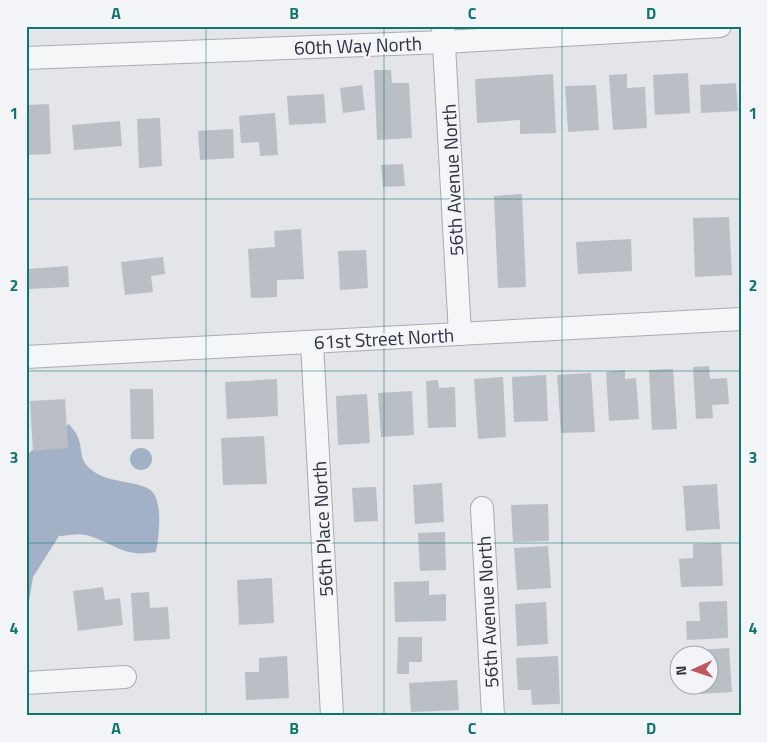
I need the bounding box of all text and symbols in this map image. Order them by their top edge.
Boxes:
text: A [111,1,121,25]
text: B [289,1,299,25]
text: C [468,1,477,25]
text: D [646,1,656,25]
street label: 60th Way North [294,28,422,62]
text: 1 [10,101,18,125]
text: 1 [749,101,757,125]
street label: 56th Avenue North [434,103,470,257]
text: 2 [10,273,18,297]
text: 2 [749,273,757,297]
street label: 61st Street North [313,320,455,356]
text: 3 [10,445,18,469]
text: 3 [749,445,757,469]
street label: 56th Place North [304,460,340,598]
street label: 56th Avenue North [469,535,505,689]
text: 4 [10,616,19,640]
text: 4 [749,616,758,640]
north arrow [670,644,720,694]
text: N [670,665,691,676]
text: A [111,716,121,740]
text: B [289,716,299,740]
text: C [468,716,477,740]
text: D [646,716,656,740]

